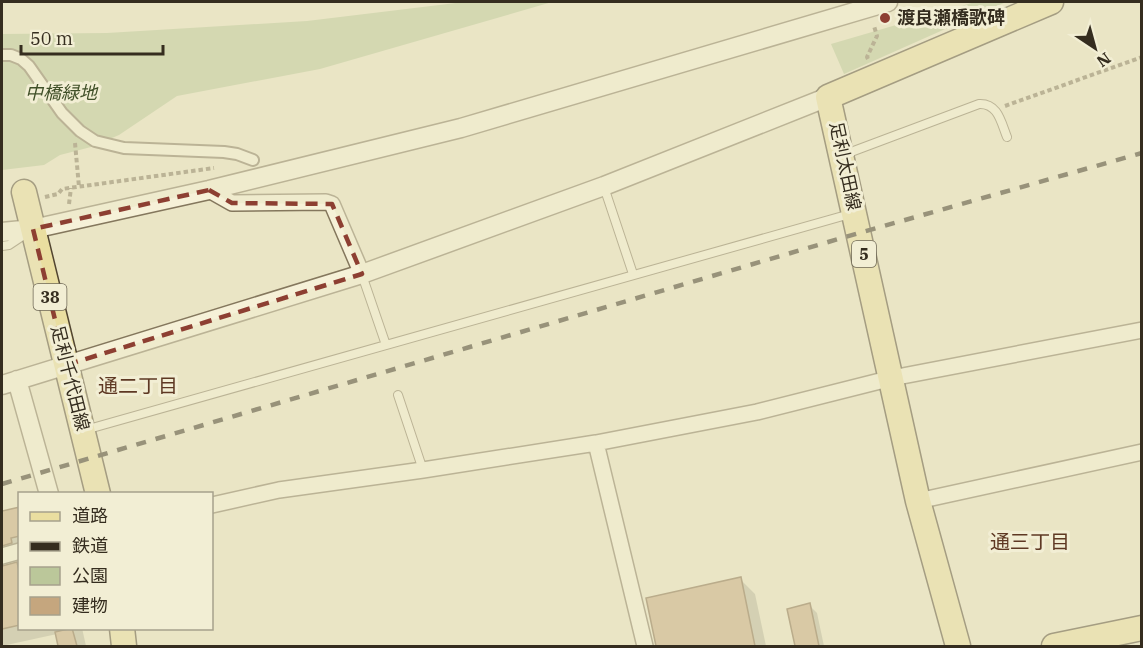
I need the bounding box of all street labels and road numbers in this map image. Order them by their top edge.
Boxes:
street label: 足利太田線 [825,119,866,212]
road number: 5 [852,241,876,267]
road number: 38 [34,284,66,310]
street label: 足利千代田線 [46,323,95,433]

